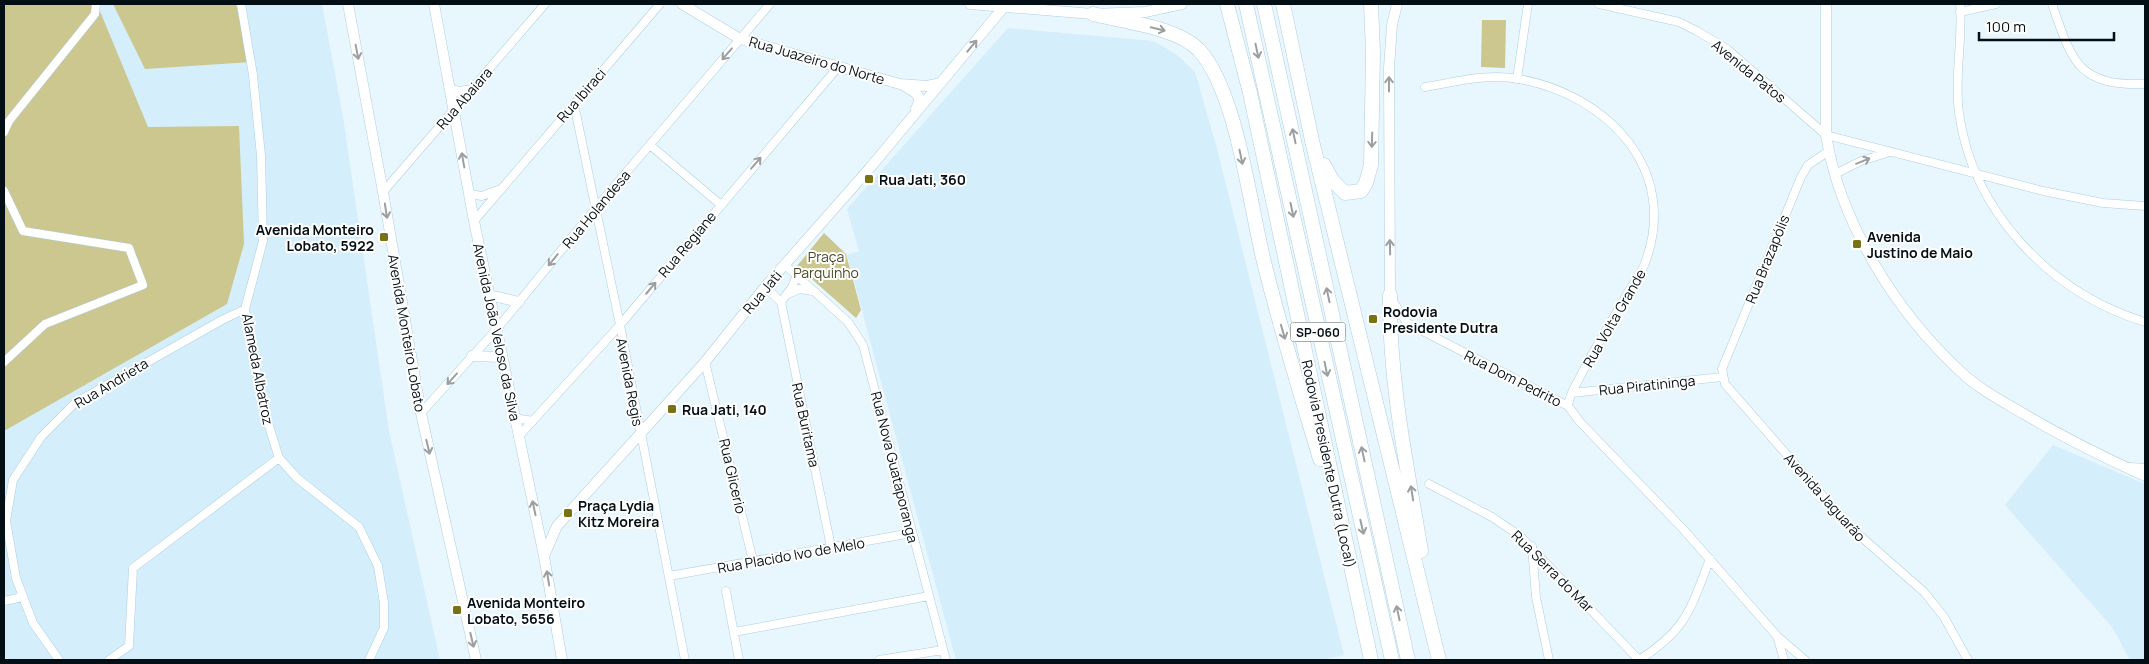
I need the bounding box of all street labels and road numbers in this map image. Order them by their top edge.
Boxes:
street label: Rua Juazeiro do Norte [747,32,887,88]
street label: Avenida Patos [1708,35,1790,107]
street label: Rua Abaiara [432,63,496,133]
street label: Rua Ibiraci [552,64,610,126]
street label: Rua Holandesa [558,166,634,252]
street label: Rua Regiane [654,207,720,281]
street label: Rua Brazapólis [1741,212,1793,306]
street label: Avenida João Veloso da Silva [469,241,525,423]
street label: Avenida Monteiro Lobato [384,253,430,413]
street label: Rua Jati [738,266,786,318]
street label: Rua Volta Grande [1578,266,1650,370]
street label: Alameda Albatroz [238,312,278,426]
road number: SP-060 [1290,322,1346,342]
street label: Avenida Regis [612,336,648,428]
street label: Rua Dom Pedrito [1461,345,1565,411]
street label: Rua Andrieta [71,353,151,413]
street label: Rodovia Presidente Dutra (Local) [1298,358,1360,570]
street label: Rua Piratininga [1598,370,1696,400]
street label: Rua Buritama [788,381,824,469]
street label: Rua Nova Guataporanga [867,389,923,545]
street label: Rua Glicerio [715,437,751,515]
street label: Avenida Jaguarão [1780,449,1870,545]
street label: Rua Serra do Mar [1508,526,1598,616]
street label: Rua Placido Ivo de Melo [716,533,866,577]

